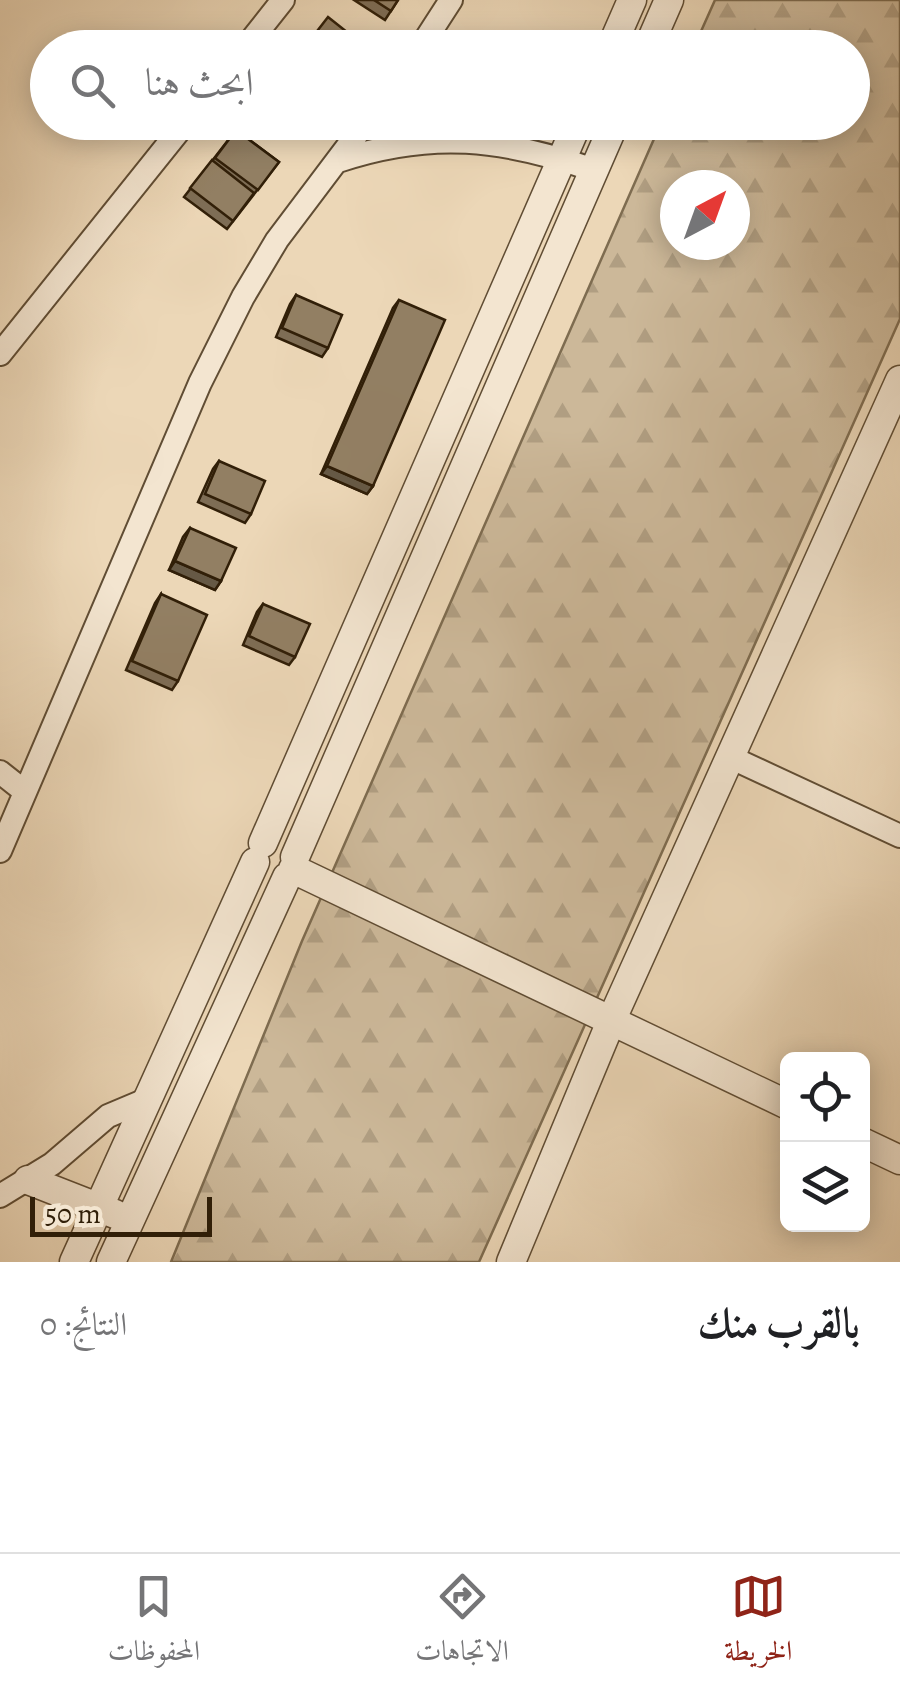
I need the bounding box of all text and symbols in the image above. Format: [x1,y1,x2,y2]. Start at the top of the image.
search box [30,30,870,140]
text: ابحث هنا [145,56,254,108]
icon: search [65,58,120,113]
north arrow [660,170,750,260]
map controls [780,1052,870,1232]
button: locate [780,1052,870,1142]
button: layers [780,1142,870,1232]
scale bar [30,1192,212,1236]
text: 50 m [45,1195,101,1233]
text: بالقرب منك [697,1294,860,1351]
text: النتائج: 0 [40,1302,127,1346]
tab: المحفوظات [108,1569,200,1678]
tab: الاتجاهات [415,1569,509,1678]
tab: الخريطة [724,1569,792,1678]

